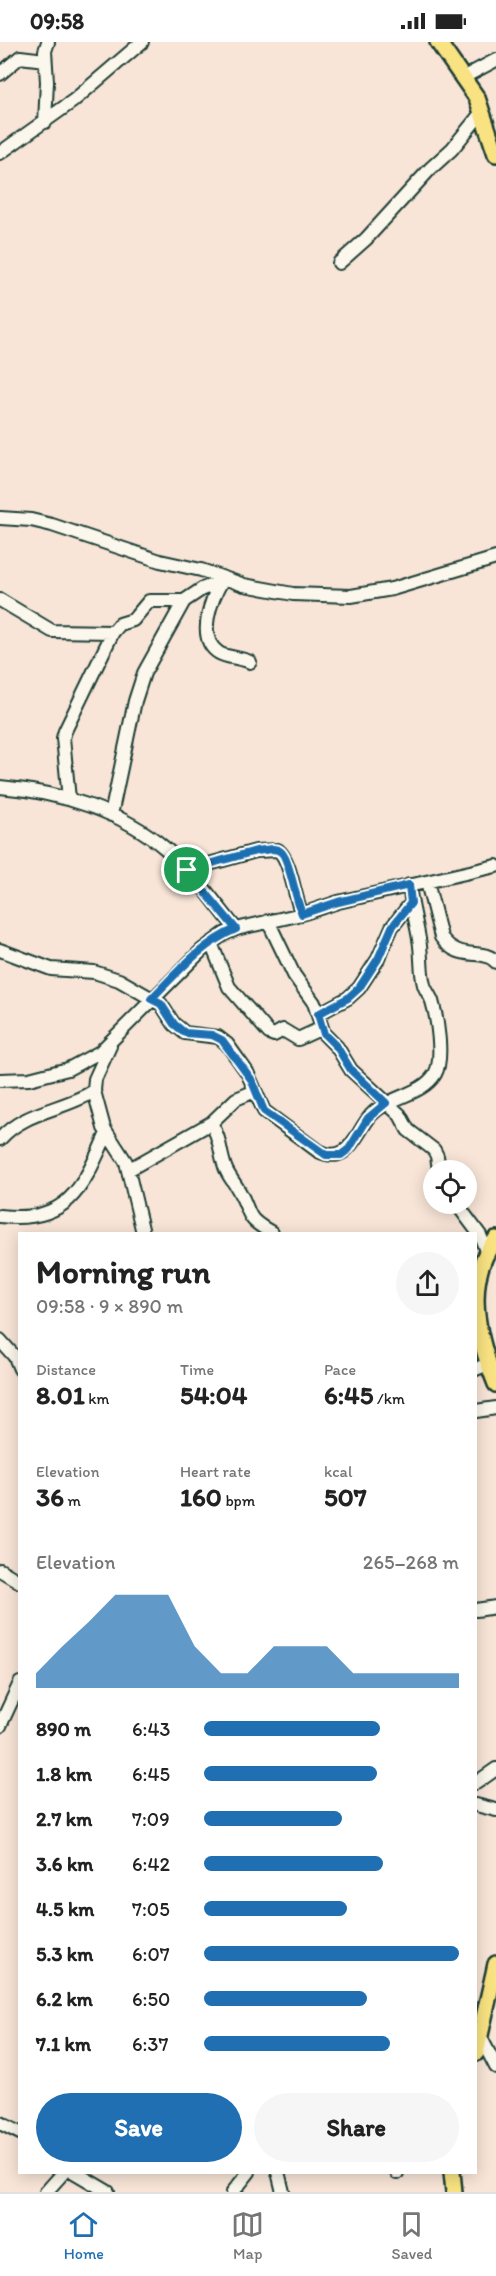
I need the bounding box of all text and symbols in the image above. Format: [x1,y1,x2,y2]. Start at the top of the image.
text: 09:58 [30,8,84,35]
pin [161,844,212,895]
icon: arrive [170,853,203,886]
map controls [423,1160,477,1214]
button: locate [423,1160,477,1214]
text: Morning run [36,1252,211,1291]
button: share [396,1252,459,1315]
text: 09:58 · 9 × 890 m [36,1294,183,1318]
text: Distance [36,1360,96,1379]
text: Time [180,1360,214,1379]
text: Pace [324,1360,356,1379]
text: 8.01 [36,1379,85,1411]
text: 54:04 [180,1379,247,1411]
text: 6:45 [324,1379,373,1411]
text: km [85,1389,110,1408]
text: /km [373,1389,405,1408]
text: Elevation [36,1462,100,1481]
text: Heart rate [180,1462,251,1481]
text: kcal [324,1462,352,1481]
text: 36 [36,1481,64,1513]
text: 160 [180,1481,222,1513]
text: 507 [324,1481,367,1513]
text: m [64,1491,81,1510]
text: bpm [222,1491,255,1510]
text: Elevation [36,1550,115,1574]
text: 265–268 m [363,1550,459,1574]
text: 890 m [36,1717,91,1741]
text: 6:43 [132,1717,170,1741]
text: 1.8 km [36,1762,92,1786]
text: 6:45 [132,1762,170,1786]
text: 2.7 km [36,1807,92,1831]
text: 7:09 [132,1807,170,1831]
text: 3.6 km [36,1852,93,1876]
text: 6:42 [132,1852,170,1876]
text: 4.5 km [36,1897,94,1921]
text: 7:05 [132,1897,170,1921]
text: 5.3 km [36,1942,93,1966]
text: 6:07 [132,1942,170,1966]
text: 6.2 km [36,1987,93,2011]
text: 6:50 [132,1987,170,2011]
text: 7.1 km [36,2032,91,2056]
text: 6:37 [132,2032,168,2056]
button: Save [36,2093,242,2162]
button: Share [254,2093,459,2162]
tab: Home [64,2208,104,2263]
tab: Map [231,2208,264,2263]
tab: Saved [392,2208,432,2263]

